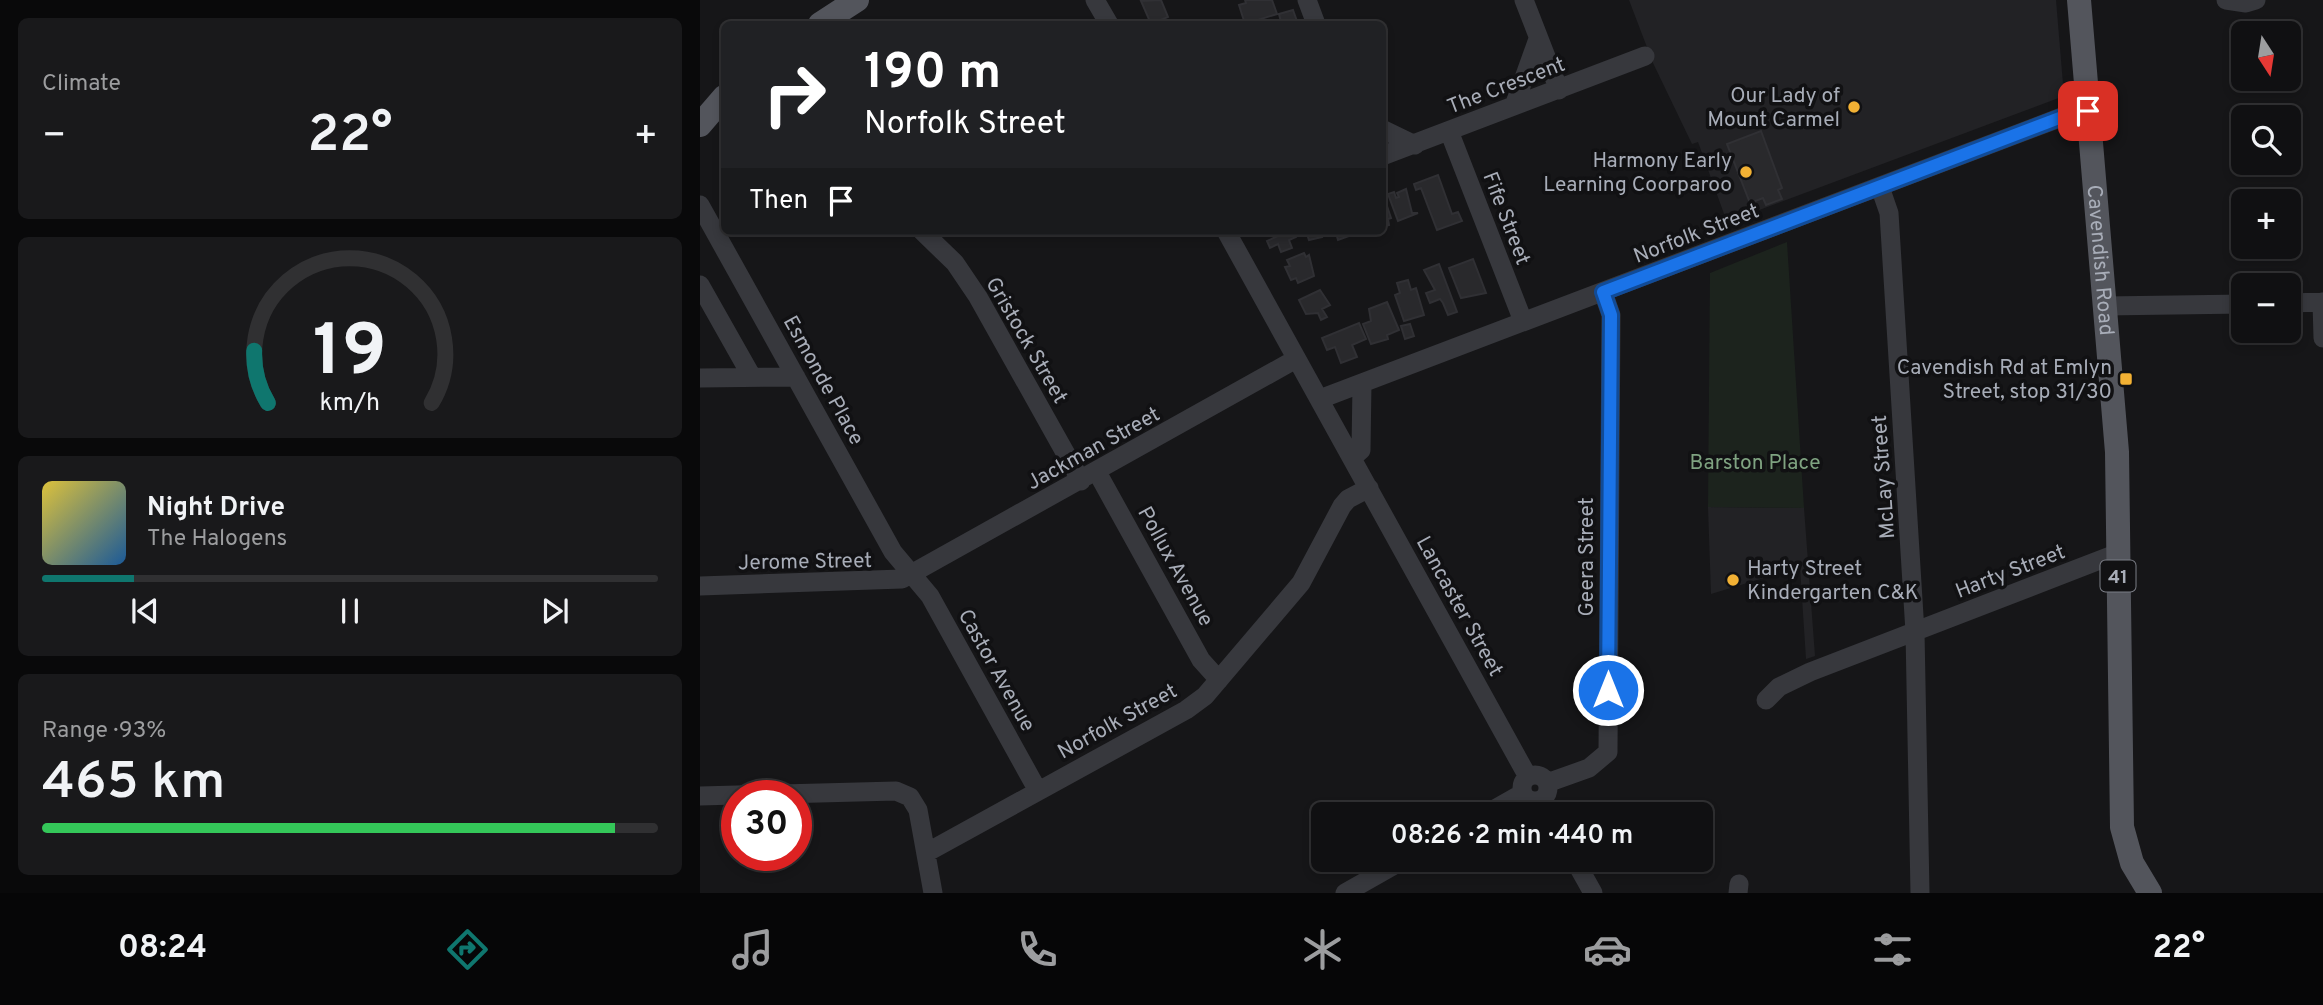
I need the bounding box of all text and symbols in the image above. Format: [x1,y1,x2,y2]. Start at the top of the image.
north arrow [2231,21,2301,91]
map controls [2231,21,2301,343]
text: 190 m [864,44,1001,106]
icon: right [749,49,840,140]
street label: The Crescent [1444,52,1569,121]
text: Climate [42,70,121,99]
pin [2058,81,2118,141]
place label: Our Lady of Mount Carmel [1707,83,1840,134]
icon: arrive [2069,92,2107,130]
marker: Our Lady of Mount Carmel [1846,99,1862,115]
text: 22° [307,104,393,170]
text: Norfolk Street [864,105,1066,145]
button: search [2231,105,2301,175]
text: − [42,113,67,162]
text: + [633,113,658,162]
place label: Harmony Early Learning Coorparoo [1543,148,1732,199]
marker: Harmony Early Learning Coorparoo [1738,164,1754,180]
street label: Fife Street [1475,168,1536,269]
icon: arrive [822,182,860,220]
street label: Cavendish Road [2080,184,2119,337]
text: Then [749,185,808,218]
button: + [2231,189,2301,259]
street label: Norfolk Street [1630,198,1763,271]
street label: Gristock Street [979,273,1073,409]
button: − [2231,273,2301,343]
text: 19 [313,310,387,402]
street label: Esmonde Place [776,311,869,450]
place label: Cavendish Rd at Emlyn Street, stop 31/30 [1897,355,2112,406]
marker: Cavendish Rd at Emlyn Street, stop 31/30 [2118,371,2134,387]
text: km/h [320,388,380,420]
street label: Jackman Street [1022,402,1165,497]
street label: McLay Street [1867,414,1902,540]
park label: Barston Place [1689,450,1821,477]
text: Night Drive [147,492,285,525]
street label: Geera Street [1574,497,1601,617]
street label: Pollux Avenue [1131,502,1219,631]
text: The Halogens [147,525,287,554]
street label: Lancaster Street [1409,532,1508,682]
street label: Harty Street [1952,539,2069,606]
street label: Jerome Street [738,548,872,577]
place label: Harty Street Kindergarten C&K [1747,556,1919,607]
road number: 41 [2100,561,2136,592]
marker: Harty Street Kindergarten C&K [1725,572,1741,588]
icon: previous [126,592,164,630]
icon: pause [331,592,369,630]
icon: next [536,592,574,630]
street label: Castor Avenue [951,605,1040,737]
position arrow [1571,653,1645,727]
street label: Norfolk Street [1053,678,1182,766]
text: Range · 93% [42,717,166,746]
text: 465 km [42,751,225,817]
speed limit sign: 30 [721,780,812,871]
text: 08:26 · 2 min · 440 m [1391,820,1633,853]
icon: directions [443,925,492,974]
icon: music [728,925,777,974]
icon: phone [1013,925,1062,974]
icon: climate [1298,925,1347,974]
icon: car [1583,925,1632,974]
icon: filters [1868,925,1917,974]
text: 08:24 [118,929,207,969]
text: 22° [2153,929,2205,969]

